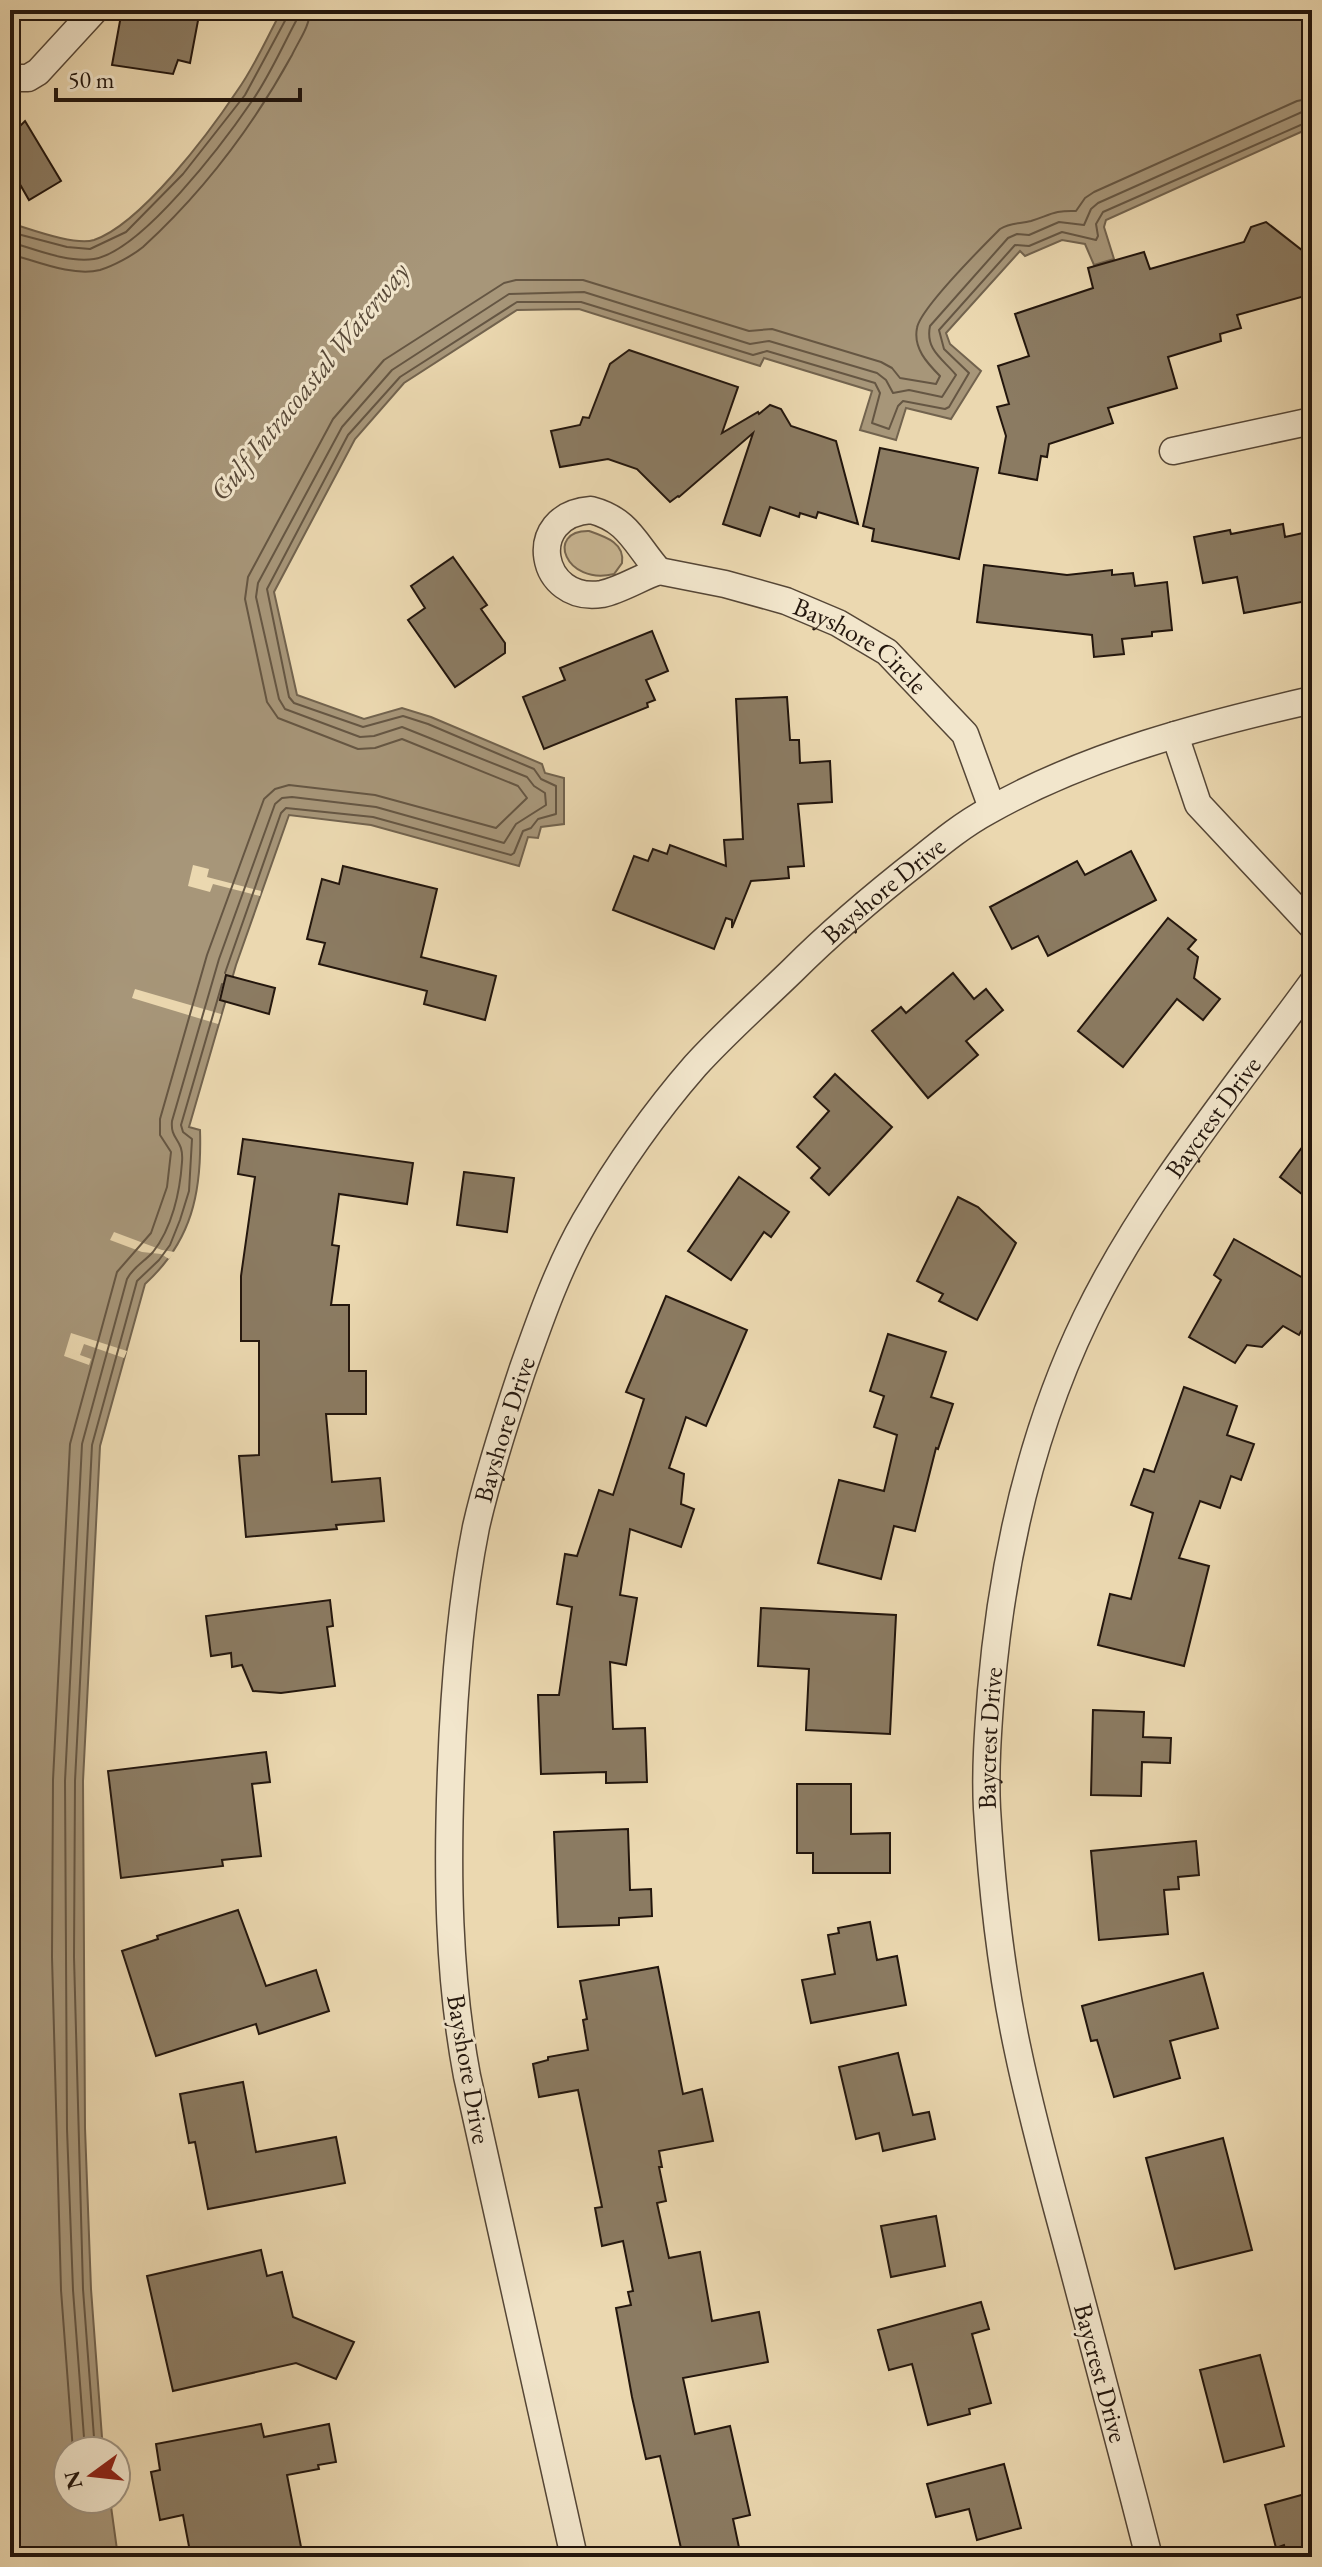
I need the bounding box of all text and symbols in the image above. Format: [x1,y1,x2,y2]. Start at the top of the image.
scale bar [56,52,300,102]
text: 50 m [68,64,115,95]
water label: Gulf Intracoastal Waterway [202,254,417,508]
street label: Bayshore Circle [788,589,935,701]
street label: Bayshore Drive [814,829,952,952]
street label: Baycrest Drive [1157,1049,1269,1185]
street label: Bayshore Drive [466,1352,543,1506]
street label: Baycrest Drive [969,1665,1010,1810]
street label: Bayshore Drive [439,1992,499,2146]
street label: Baycrest Drive [1066,2300,1136,2446]
north arrow [52,2435,132,2515]
text: N [57,2468,89,2492]

